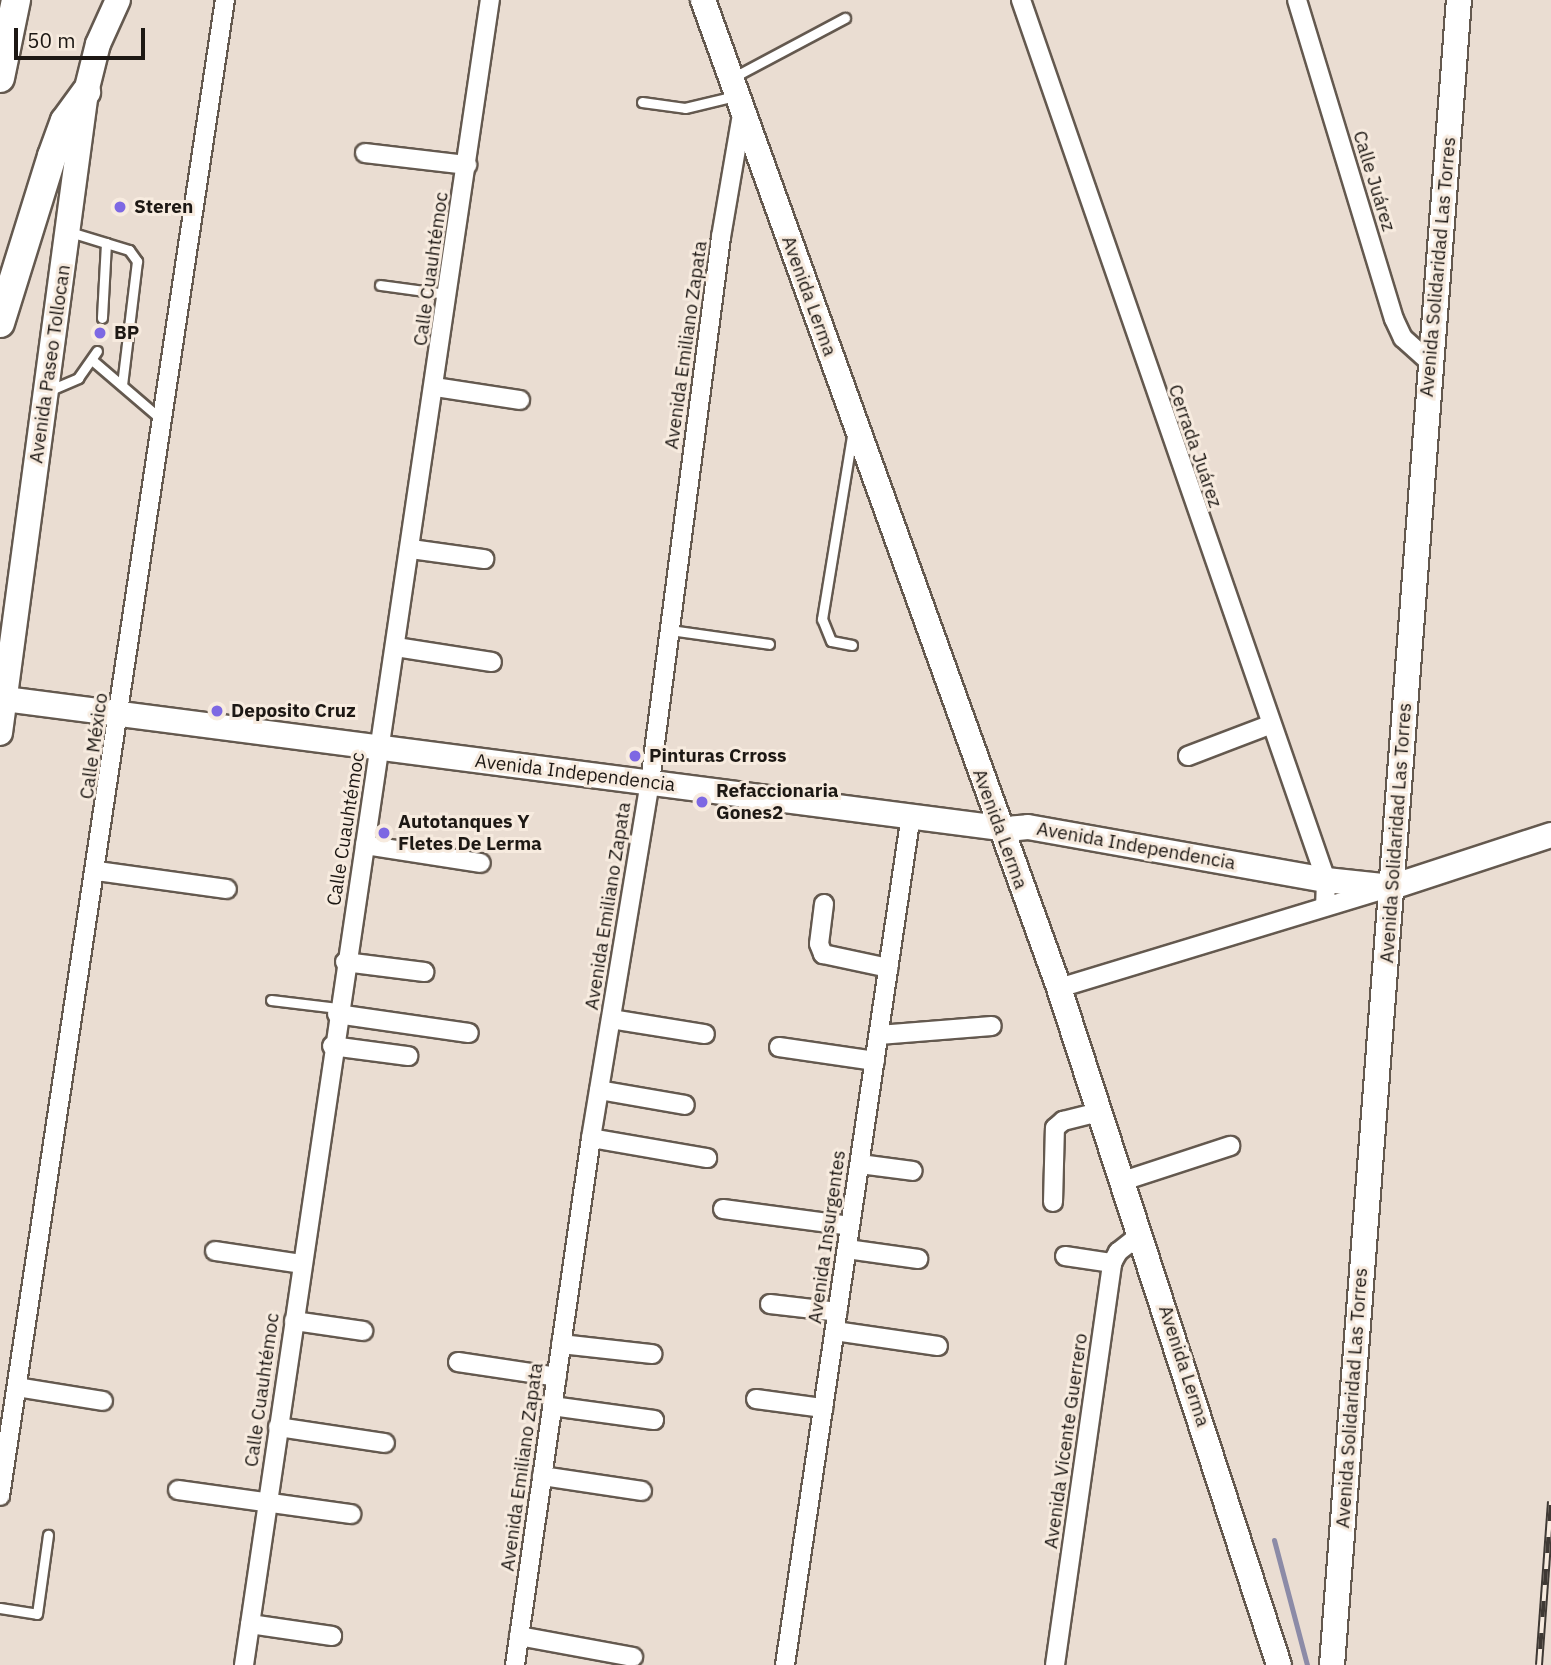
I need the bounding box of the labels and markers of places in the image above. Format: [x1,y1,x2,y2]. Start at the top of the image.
place label: Steren [134,196,193,218]
marker: Steren [112,199,128,215]
place label: BP [114,322,139,344]
marker: BP [92,325,108,341]
place label: Deposito Cruz [231,700,356,722]
marker: Deposito Cruz [209,703,225,719]
place label: Pinturas Crross [649,745,786,767]
marker: Pinturas Crross [627,748,643,764]
place label: Refaccionaria Gones2 [716,780,839,824]
marker: Refaccionaria Gones2 [694,794,710,810]
place label: Autotanques Y Fletes De Lerma [398,811,542,855]
marker: Autotanques Y Fletes De Lerma [376,825,392,841]

